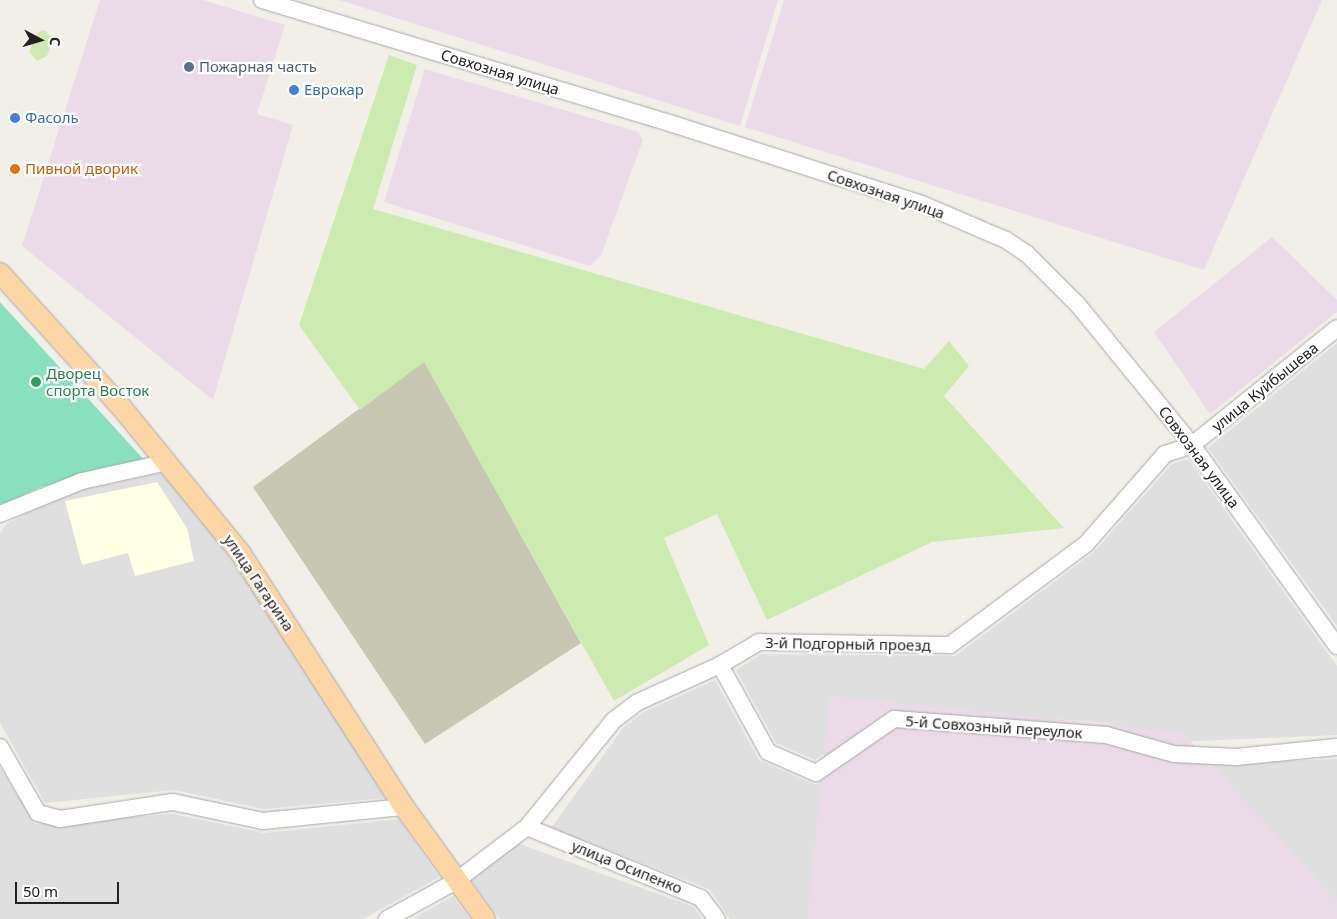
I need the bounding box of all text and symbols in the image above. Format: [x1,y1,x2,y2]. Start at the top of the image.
north arrow [15,15,65,65]
text: С [45,36,65,47]
street label: Совхозная улица [439,45,561,99]
place label: Пожарная часть [199,58,317,76]
marker: Пожарная часть [183,61,195,73]
place label: Еврокар [304,81,364,99]
marker: Еврокар [288,84,300,96]
place label: Фасоль [25,109,79,127]
marker: Фасоль [9,112,21,124]
place label: Пивной дворик [25,160,138,178]
marker: Пивной дворик [9,163,21,175]
street label: Совхозная улица [825,165,947,223]
street label: улица Куйбышева [1208,339,1322,435]
place label: Дворец спорта Восток [46,364,149,399]
marker: Дворец спорта Восток [30,376,42,388]
street label: Совхозная улица [1155,403,1243,511]
street label: улица Гагарина [220,531,298,635]
street label: 3-й Подгорный проезд [765,634,931,654]
street label: 5-й Совхозный переулок [905,712,1083,742]
street label: улица Осипенко [569,837,685,897]
scale bar [18,872,121,904]
text: 50 m [23,881,58,901]

